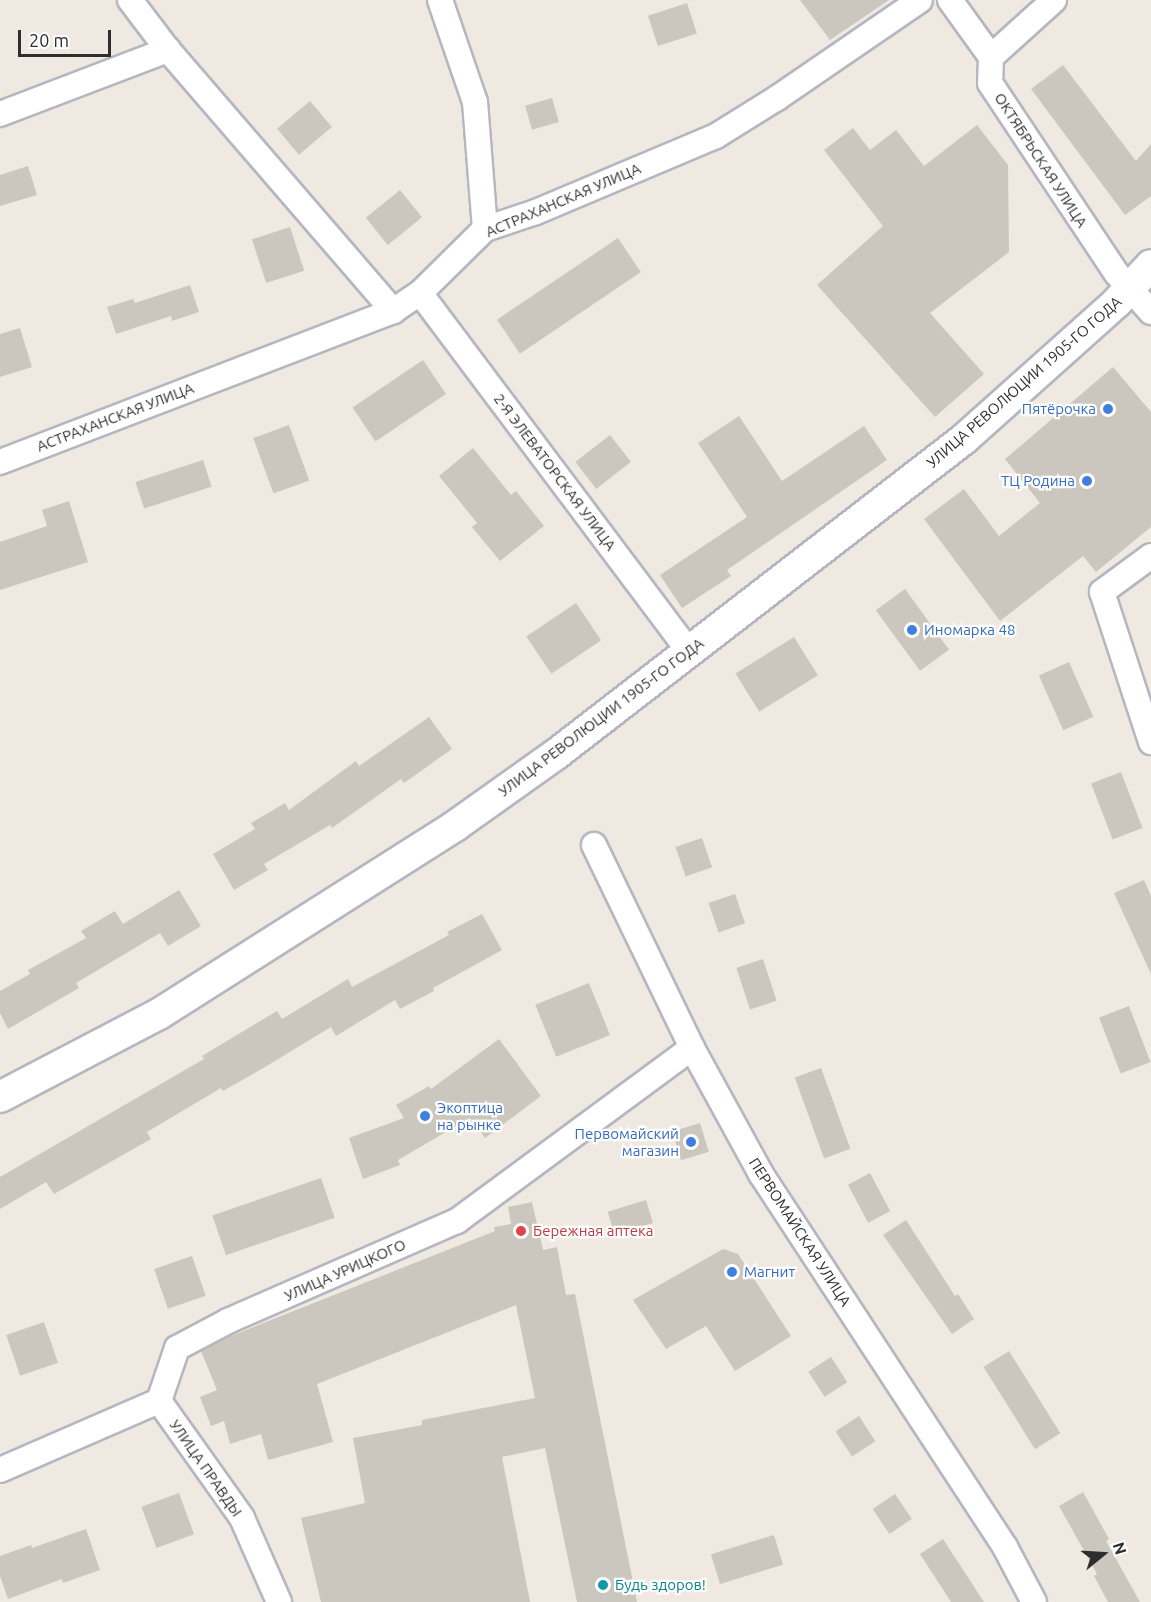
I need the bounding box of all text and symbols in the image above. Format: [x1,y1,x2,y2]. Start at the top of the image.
scale bar [21,18,114,56]
text: 20 m [29,30,69,50]
street label: ОКТЯБРЬСКАЯ УЛИЦА [991,89,1091,231]
street label: АСТРАХАНСКАЯ УЛИЦА [483,159,643,241]
street label: УЛИЦА РЕВОЛЮЦИИ 1905-ГО ГОДА [923,293,1125,471]
street label: АСТРАХАНСКАЯ УЛИЦА [34,379,196,455]
street label: 2-Я ЭЛЕВАТОРСКАЯ УЛИЦА [490,390,620,554]
place label: Пятёрочка [1022,400,1096,418]
marker: Пятёрочка [1101,402,1115,416]
place label: ТЦ Родина [1001,472,1075,490]
marker: ТЦ Родина [1080,474,1094,488]
place label: Иномарка 48 [924,621,1015,639]
marker: Иномарка 48 [905,623,919,637]
street label: УЛИЦА РЕВОЛЮЦИИ 1905-ГО ГОДА [495,634,707,800]
place label: Экоптица на рынке [437,1098,503,1133]
marker: Экоптица на рынке [418,1109,432,1123]
place label: Первомайский магазин [575,1124,679,1159]
marker: Первомайский магазин [684,1135,698,1149]
street label: ПЕРВОМАЙСКАЯ УЛИЦА [745,1154,855,1310]
place label: Бережная аптека [533,1222,653,1240]
marker: Бережная аптека [514,1224,528,1238]
street label: УЛИЦА УРИЦКОГО [282,1235,408,1305]
place label: Магнит [744,1263,795,1281]
marker: Магнит [725,1265,739,1279]
street label: УЛИЦА ПРАВДЫ [166,1416,246,1520]
north arrow [1073,1524,1133,1584]
text: N [1110,1540,1131,1557]
place label: Будь здоров! [615,1576,706,1594]
marker: Будь здоров! [596,1578,610,1592]

